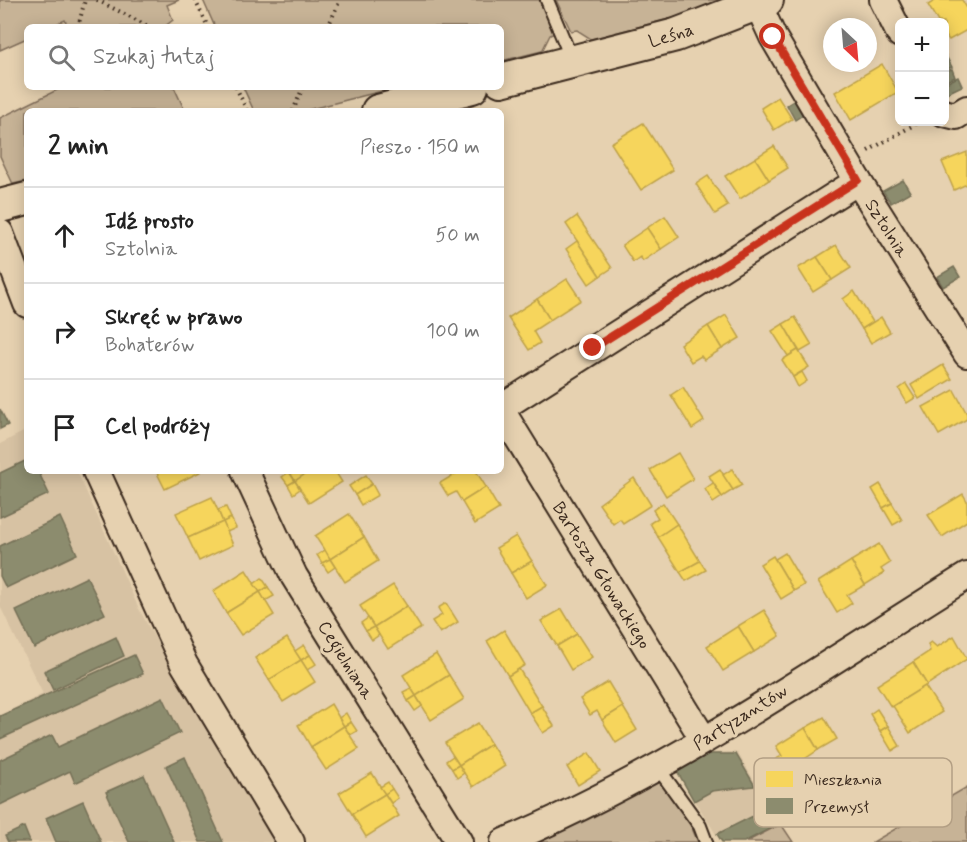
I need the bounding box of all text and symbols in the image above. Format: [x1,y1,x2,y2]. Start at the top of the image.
street label: Leśna [646,18,697,54]
north arrow [823,18,877,72]
map controls [895,18,949,126]
button: + [895,18,949,72]
route start [759,23,785,49]
search box [24,24,504,90]
icon: search [45,41,78,74]
text: Szukaj tutaj [93,43,215,71]
button: − [895,72,949,126]
text: 2 min [48,130,109,164]
text: Pieszo · 150 m [360,134,480,161]
street label: Sztolnia [859,195,914,263]
text: Idź prosto [105,208,194,236]
icon: ahead [48,219,81,252]
text: 50 m [435,222,480,249]
text: Sztolnia [105,236,177,263]
text: Skręć w prawo [105,304,242,332]
icon: right [48,315,81,348]
text: 100 m [426,318,480,345]
text: Bohaterów [105,332,194,359]
route end [579,334,605,360]
icon: arrive [48,411,81,444]
text: Cel podróży [105,413,210,441]
street label: Bartosza Głowackiego [546,497,656,654]
street label: Cegielniana [310,617,379,706]
street label: Partyzantów [689,679,792,756]
legend [754,758,952,827]
text: Mieszkania [804,770,882,791]
text: Przemysł [804,797,869,818]

